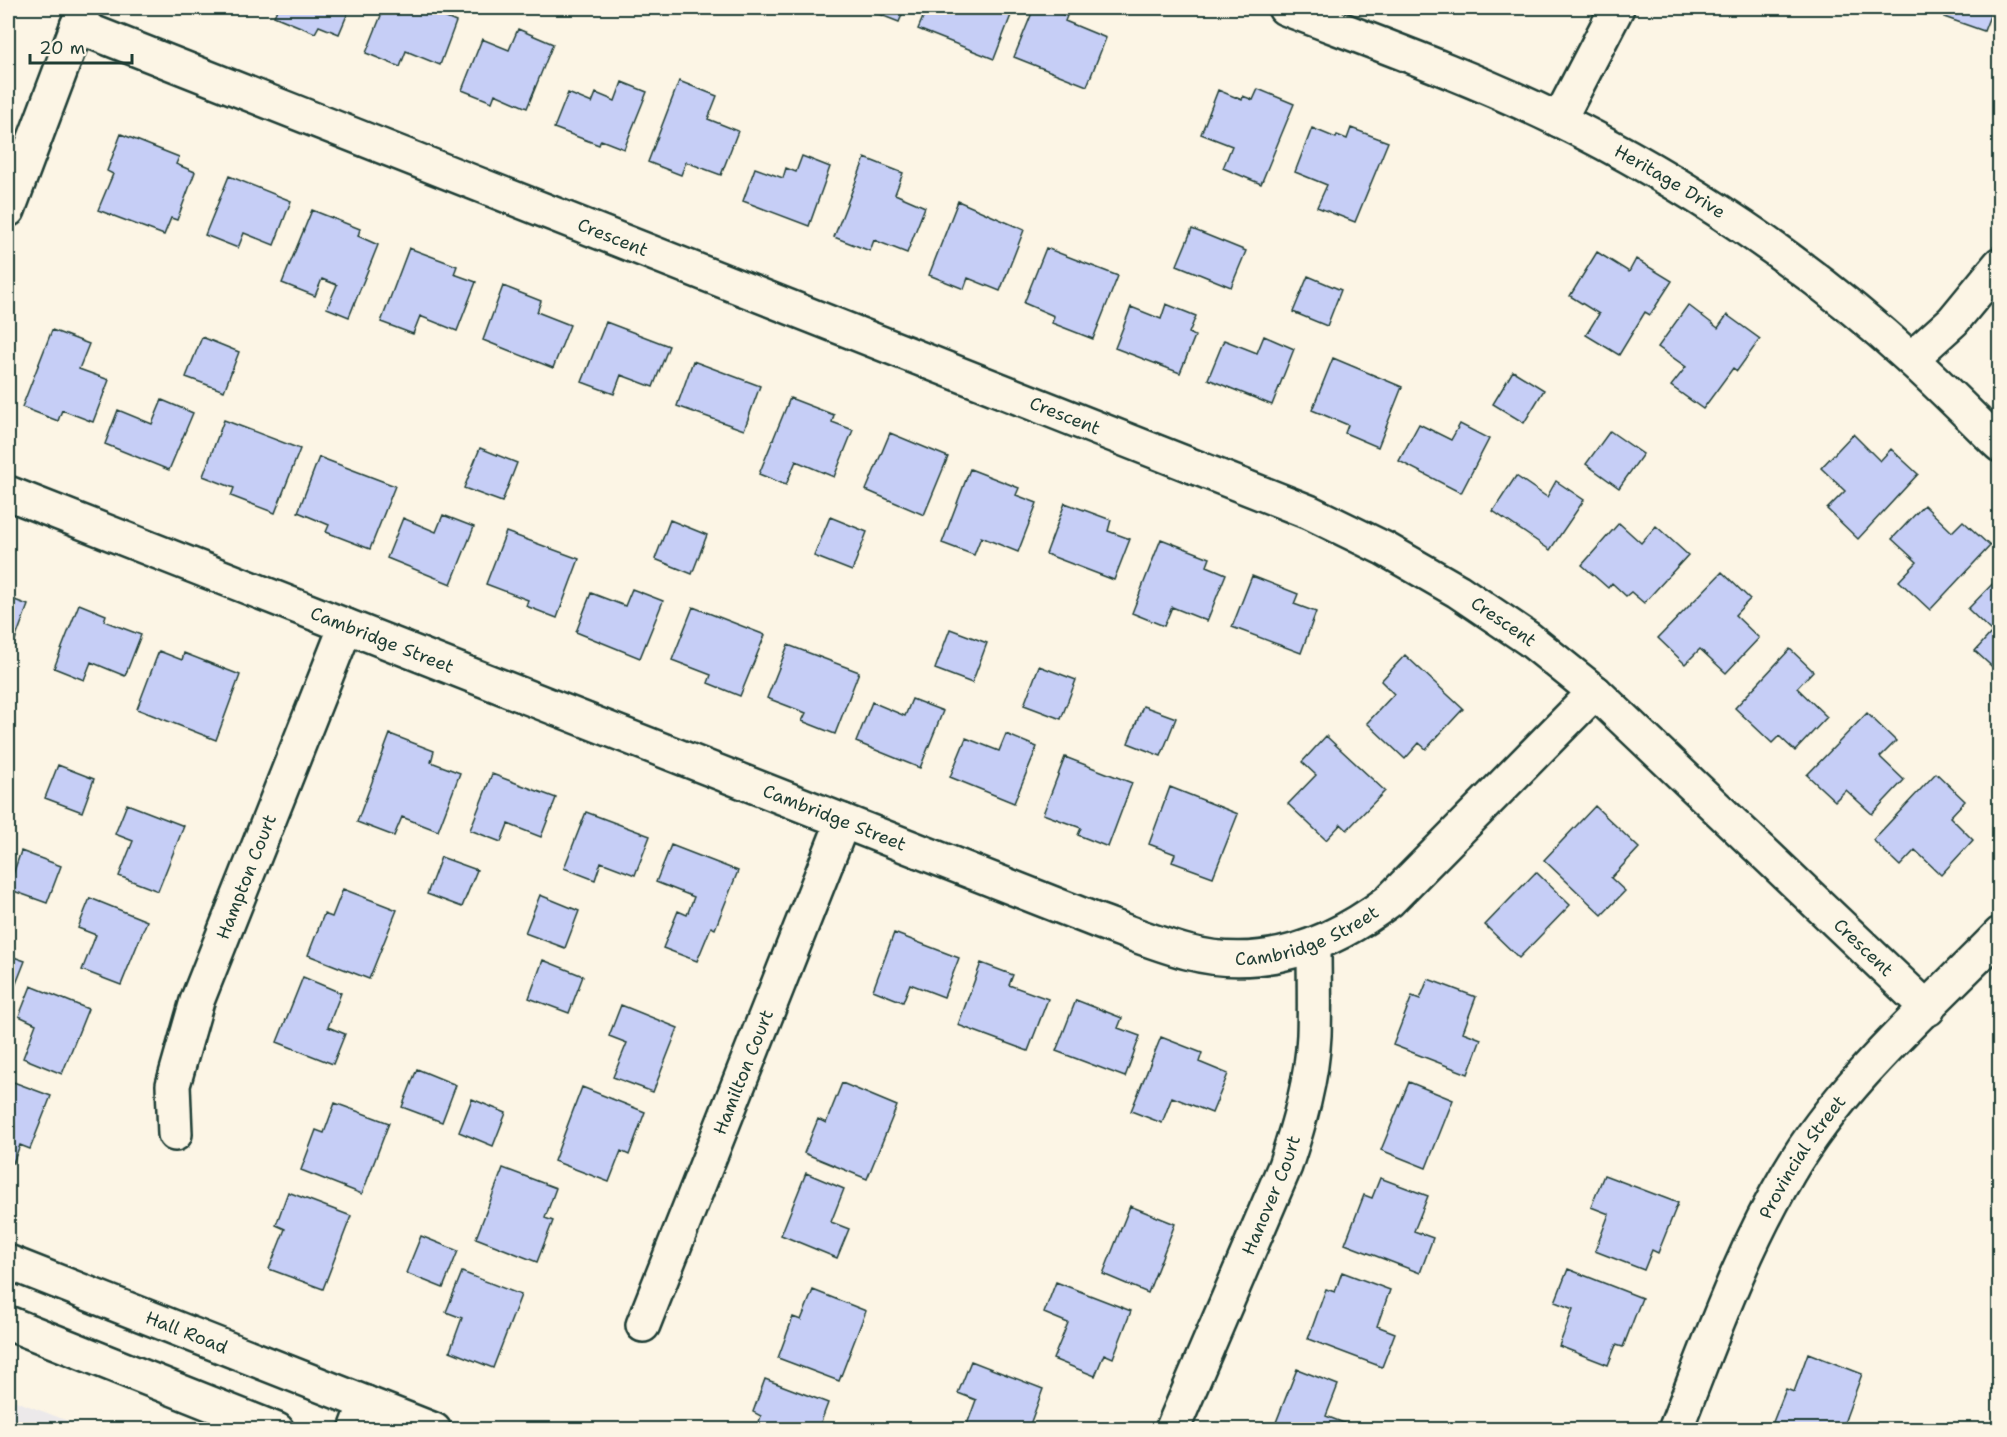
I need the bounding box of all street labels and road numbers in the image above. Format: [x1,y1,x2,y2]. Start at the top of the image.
street label: Heritage Drive [1610,139,1730,224]
street label: Crescent [574,213,652,262]
street label: Crescent [1026,391,1104,441]
street label: Crescent [1466,591,1541,652]
street label: Cambridge Street [307,601,458,679]
street label: Cambridge Street [759,779,910,857]
street label: Hampton Court [211,811,282,943]
street label: Cambridge Street [1235,900,1383,971]
street label: Crescent [1828,913,1899,982]
street label: Hamilton Court [708,1006,779,1138]
street label: Provincial Street [1753,1090,1851,1223]
street label: Hanover Court [1236,1132,1306,1259]
street label: Hall Road [142,1305,231,1359]

